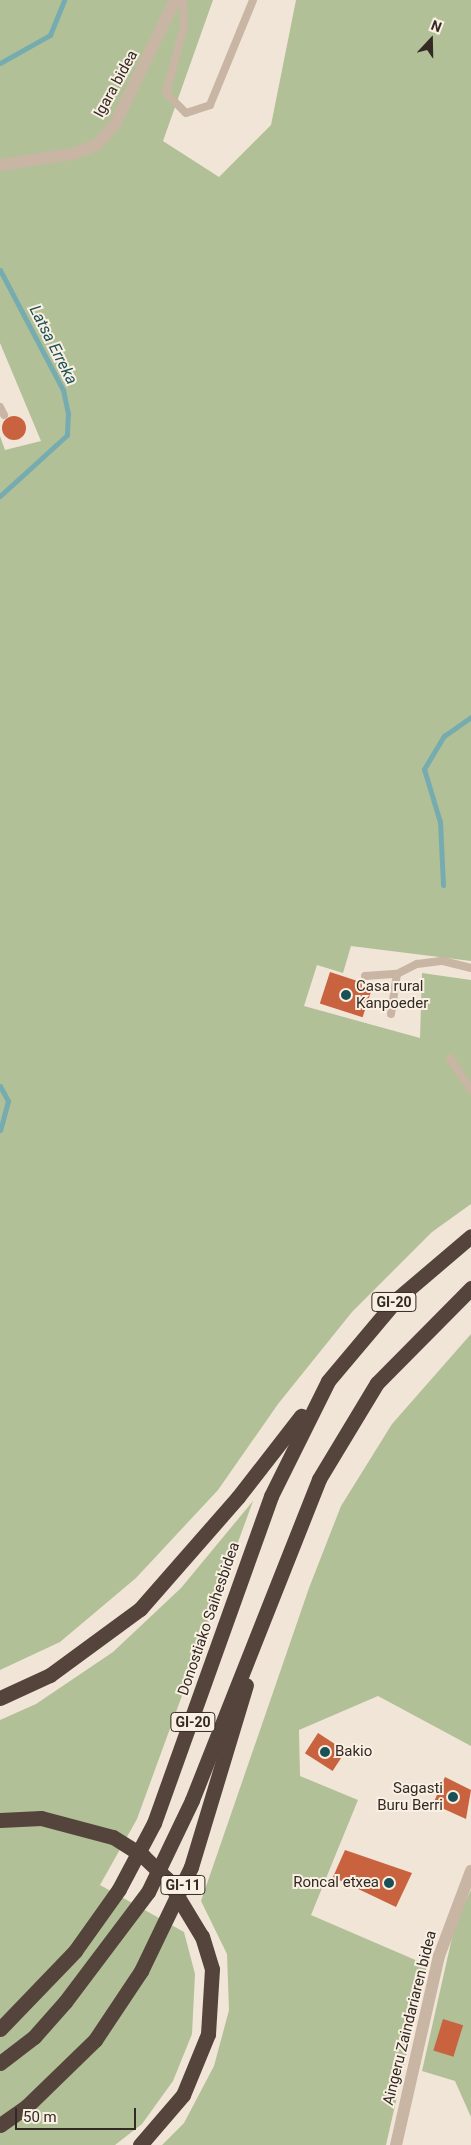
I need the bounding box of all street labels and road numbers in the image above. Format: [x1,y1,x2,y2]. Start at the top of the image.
street label: Igara bidea [90,47,142,121]
road number: GI-20 [370,1290,418,1314]
street label: Donostiako Saihesbidea [174,1540,244,1698]
road number: GI-20 [169,1710,217,1734]
road number: GI-11 [159,1874,207,1896]
street label: Aingeru Zaindariaren bidea [380,1929,440,2107]

